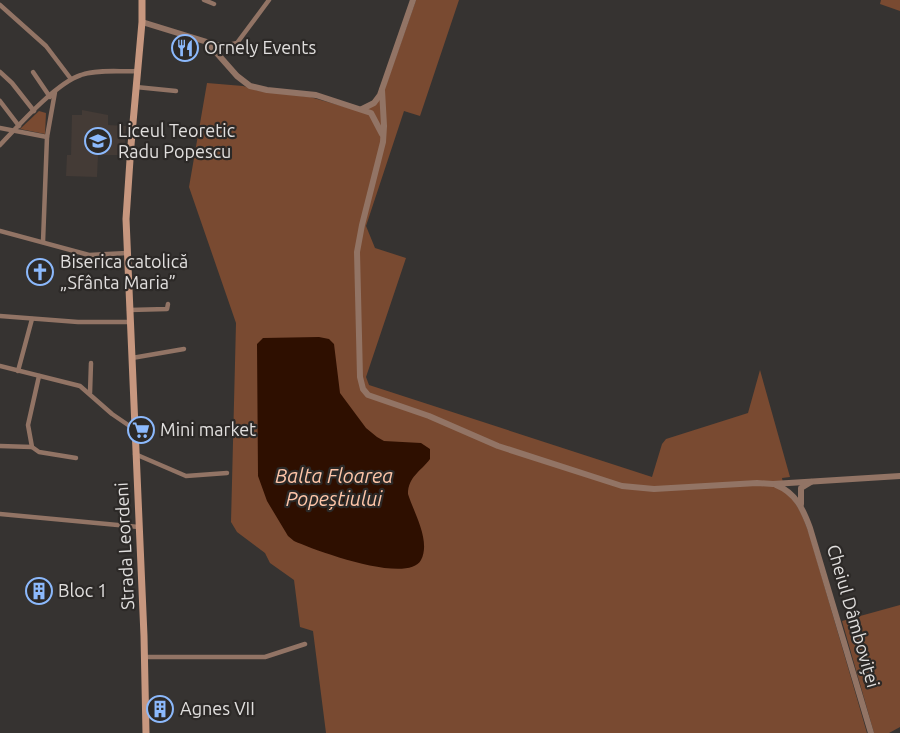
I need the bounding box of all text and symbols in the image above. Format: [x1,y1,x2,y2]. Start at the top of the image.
restaurant icon: Ornely Events [170,33,200,63]
place label: Ornely Events [204,37,316,57]
place label: Liceul Teoretic Radu Popescu [118,120,235,161]
school or university icon: Liceul Teoretic Radu Popescu [83,126,113,156]
place label: Biserica catolică „Sfânta Maria” [60,251,188,292]
church icon: Biserica catolică „Sfânta Maria” [25,257,55,287]
supermarket icon: Mini market [126,415,156,445]
place label: Mini market [160,419,256,439]
water label: Balta Floarea Popeștiului [275,464,393,510]
street label: Strada Leordeni [111,482,137,610]
street label: Cheiul Dâmboviței [824,542,884,690]
building icon: Bloc 1 [24,576,54,606]
place label: Bloc 1 [58,580,107,600]
building icon: Agnes VII [145,694,175,724]
place label: Agnes VII [180,698,255,718]

